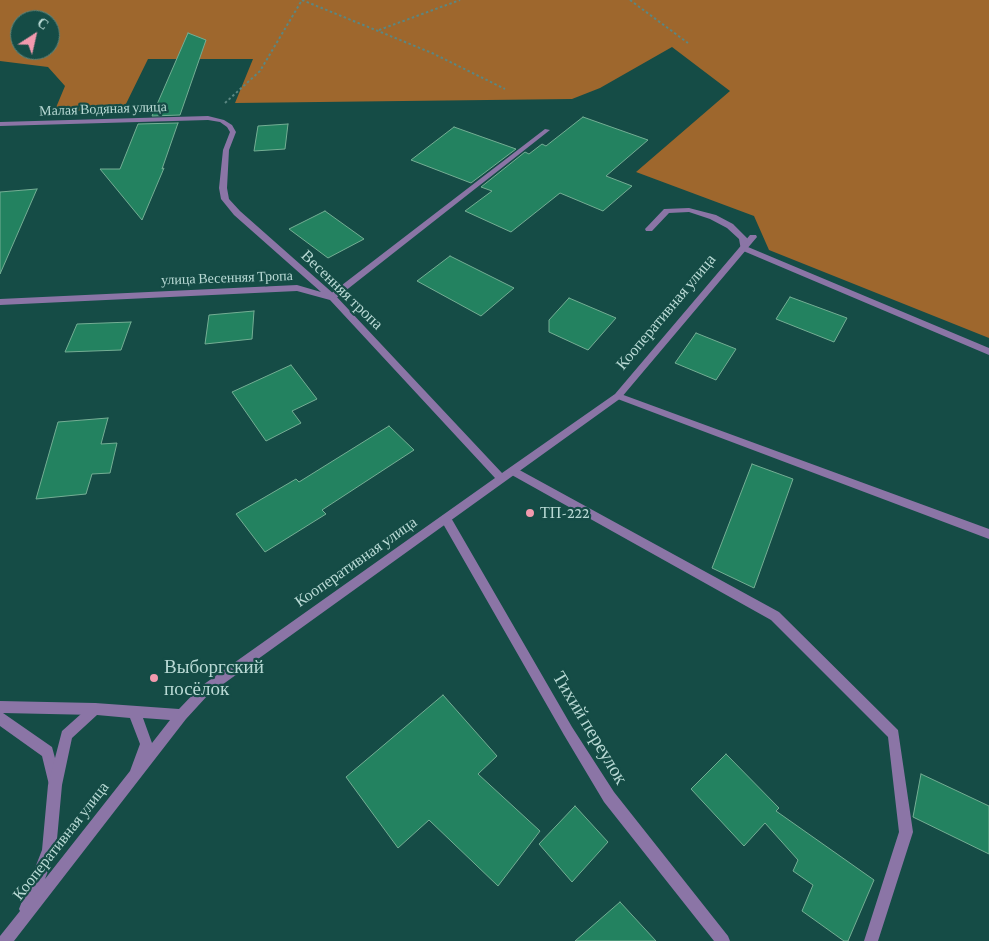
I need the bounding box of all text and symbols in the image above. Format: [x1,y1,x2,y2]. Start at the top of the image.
north arrow [10,10,60,60]
text: С [34,14,52,33]
street label: Малая Водяная улица [39,98,167,120]
street label: Весенняя тропа [297,246,387,334]
street label: Кооперативная улица [612,250,720,374]
street label: улица Весенняя Тропа [161,267,293,289]
place label: ТП-222 [540,503,590,523]
marker: ТП-222 [524,507,536,519]
street label: Кооперативная улица [291,513,421,611]
place label: Выборгский посёлок [164,656,264,700]
street label: Тихий переулок [547,667,633,789]
marker: Выборгский посёлок [148,672,160,684]
street label: Кооперативная улица [9,778,113,904]

